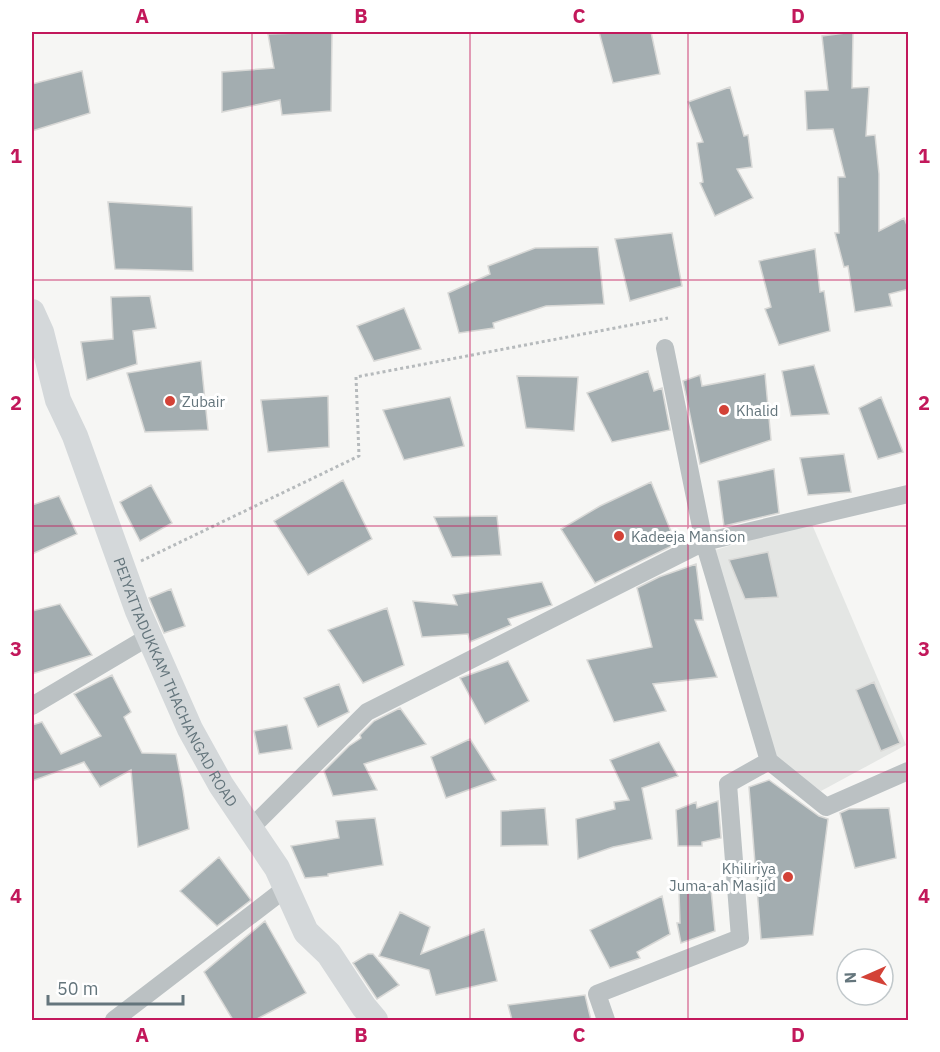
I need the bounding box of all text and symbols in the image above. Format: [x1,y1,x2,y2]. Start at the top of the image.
text: A [135,2,149,29]
text: B [354,2,368,29]
text: C [572,2,586,29]
text: D [791,2,805,29]
text: 1 [10,142,22,169]
text: 1 [918,142,930,169]
text: 2 [10,389,22,416]
text: 2 [918,389,930,416]
place label: Zubair [182,392,226,411]
marker: Zubair [163,394,177,408]
place label: Khalid [736,401,779,420]
marker: Khalid [717,403,731,417]
place label: Kadeeja Mansion [631,527,745,546]
marker: Kadeeja Mansion [612,529,626,543]
street label: PEIYATTADUKKAM THACHANGAD ROAD [110,555,242,810]
text: 3 [10,635,22,662]
text: 3 [918,635,930,662]
place label: Khiliriya Juma-ah Masjid [669,859,776,895]
marker: Khiliriya Juma-ah Masjid [781,870,795,884]
text: 4 [10,882,22,909]
text: 4 [918,882,930,909]
north arrow [835,947,895,1007]
scale bar [48,968,183,1006]
text: N [840,971,860,984]
text: 50 m [57,977,99,1000]
text: A [135,1021,149,1048]
text: B [354,1021,368,1048]
text: C [572,1021,586,1048]
text: D [791,1021,805,1048]

